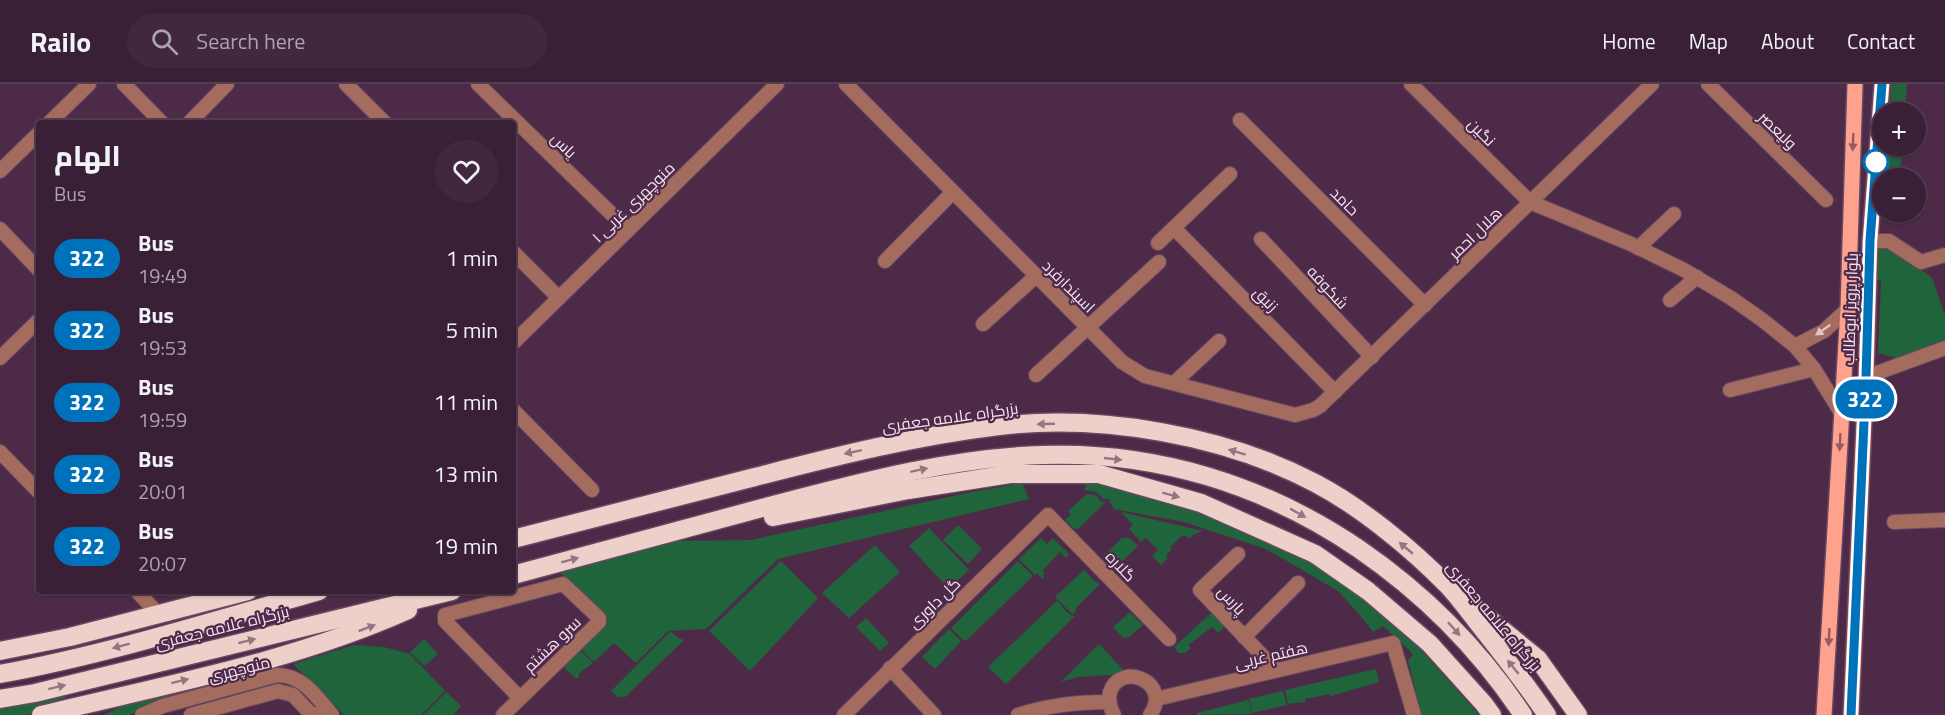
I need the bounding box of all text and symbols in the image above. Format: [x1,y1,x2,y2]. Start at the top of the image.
search box [127,14,547,68]
text: Railo [30,20,91,63]
text: Search here [196,24,305,58]
icon: search [148,25,181,58]
text: Home [1602,25,1656,57]
text: Map [1689,25,1728,57]
text: About [1761,25,1814,57]
text: Contact [1847,25,1915,57]
map controls [1872,102,1926,222]
button: + [1872,102,1926,156]
street label: ولیعصر [1752,105,1803,155]
street label: نگین [1462,112,1502,152]
street label: یاس [545,127,583,164]
one-way arrow [1848,133,1857,152]
text: الهام [54,134,121,177]
button: heart [435,140,498,203]
unlabelled marker [1863,149,1889,175]
street label: منوچهری غربی ۱ [586,156,680,248]
button: − [1872,168,1926,222]
text: Bus [54,178,86,209]
street label: حامد [1325,181,1365,221]
street label: هلال احمر [1442,201,1507,265]
text: Bus [138,226,174,260]
text: 1 min [446,241,498,275]
text: 322 [69,242,105,274]
street label: بلوار پرویز ابوطالب [1836,252,1864,366]
street label: اسپندارفرد [1037,254,1101,318]
text: 19:49 [138,260,187,291]
street label: شکوفه [1302,260,1354,314]
street label: زنبق [1248,281,1284,317]
text: Bus [138,298,174,332]
text: 5 min [446,313,498,347]
text: 322 [69,314,105,346]
one-way arrow [1816,324,1832,336]
text: 19:53 [138,332,187,363]
text: Bus [138,370,174,404]
line badge: 322 [1830,380,1900,418]
text: 322 [1847,383,1883,415]
text: 11 min [433,385,498,419]
text: 322 [69,386,105,418]
street label: بزرگراه علامه جعفری [880,396,1020,438]
text: 19:59 [138,404,187,435]
one-way arrow [1036,420,1055,429]
one-way arrow [1836,433,1845,452]
text: Bus [138,442,174,476]
one-way arrow [1228,447,1246,456]
one-way arrow [844,448,863,458]
one-way arrow [1103,454,1122,464]
text: 13 min [433,457,498,491]
text: 322 [69,458,105,490]
one-way arrow [910,465,929,474]
text: 20:01 [138,476,187,507]
one-way arrow [1161,490,1180,500]
one-way arrow [1290,508,1307,518]
text: Bus [138,514,174,548]
text: 19 min [433,529,498,563]
text: 322 [69,530,105,562]
one-way arrow [1398,541,1414,554]
street label: گلاره [1100,545,1142,587]
text: 20:07 [138,548,187,579]
one-way arrow [560,554,579,564]
street label: بزرگراه علامه جعفری [1441,556,1547,676]
street label: گل داوری [902,572,966,634]
street label: پارس [1212,580,1252,621]
street label: بزرگراه علامه جعفری [152,599,292,655]
street label: سرو هشتم [518,610,586,678]
one-way arrow [1447,622,1461,637]
one-way arrow [358,623,376,632]
one-way arrow [1824,627,1833,646]
street label: هفتم غربی [1232,635,1310,675]
one-way arrow [238,636,256,646]
one-way arrow [112,642,130,651]
street label: منوچهری [206,650,272,688]
one-way arrow [1507,659,1520,675]
one-way arrow [170,676,189,686]
one-way arrow [48,682,66,692]

